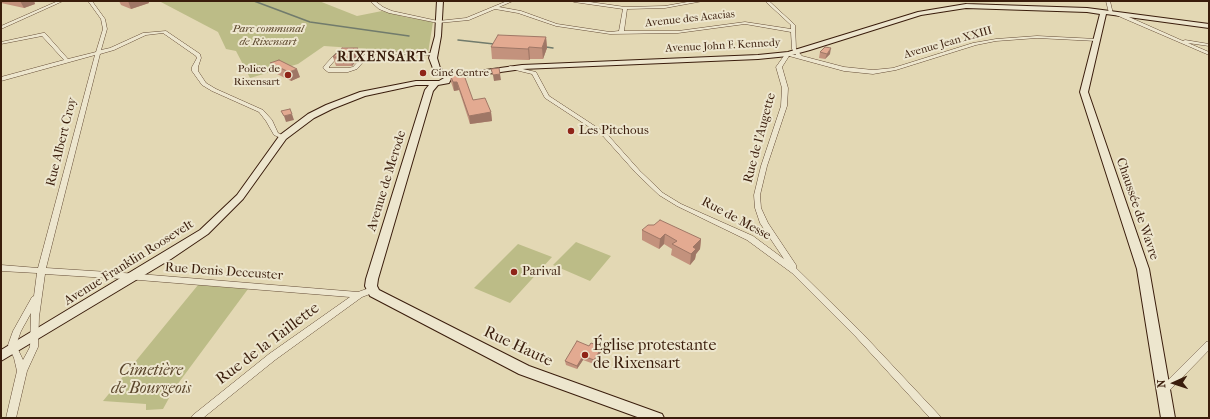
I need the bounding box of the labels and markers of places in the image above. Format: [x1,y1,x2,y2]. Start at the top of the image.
place label: Police de Rixensart [234,62,280,88]
place label: Ciné Centre [431,66,489,80]
marker: Ciné Centre [418,68,428,78]
marker: Police de Rixensart [283,70,293,80]
place label: Les Pitchous [579,123,649,139]
marker: Les Pitchous [566,126,576,136]
place label: Parival [522,264,561,280]
marker: Parival [509,267,519,277]
place label: Église protestante de Rixensart [593,336,716,374]
marker: Église protestante de Rixensart [580,350,590,360]

